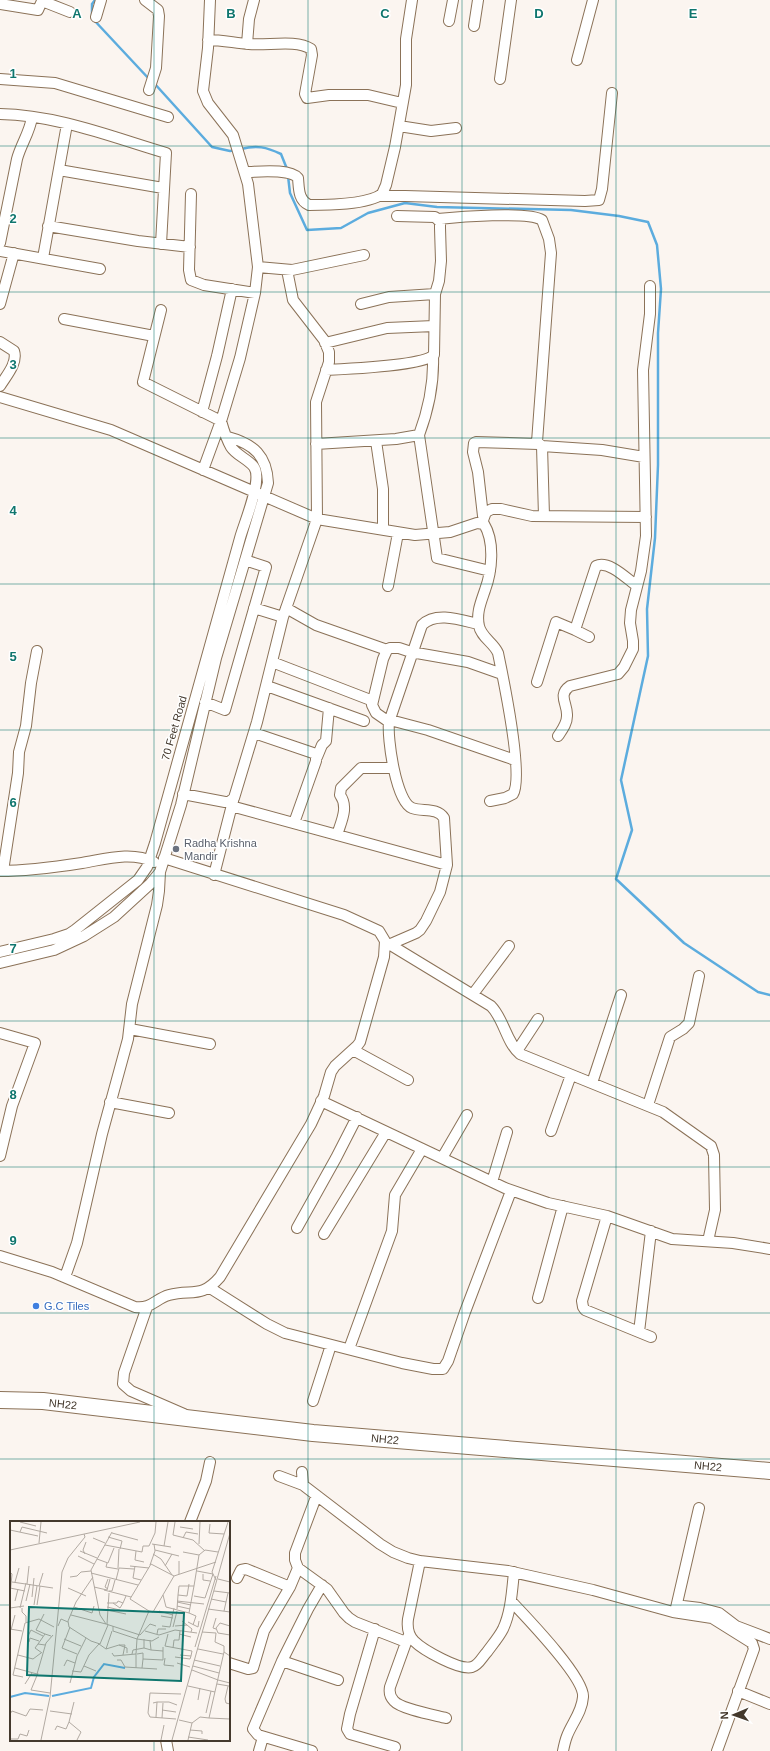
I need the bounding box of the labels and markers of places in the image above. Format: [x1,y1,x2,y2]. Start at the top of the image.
place label: Radha Krishna Mandir [184,837,258,862]
marker: Radha Krishna Mandir [171,844,181,854]
place label: G.C Tiles [44,1300,90,1312]
marker: G.C Tiles [31,1301,41,1311]

